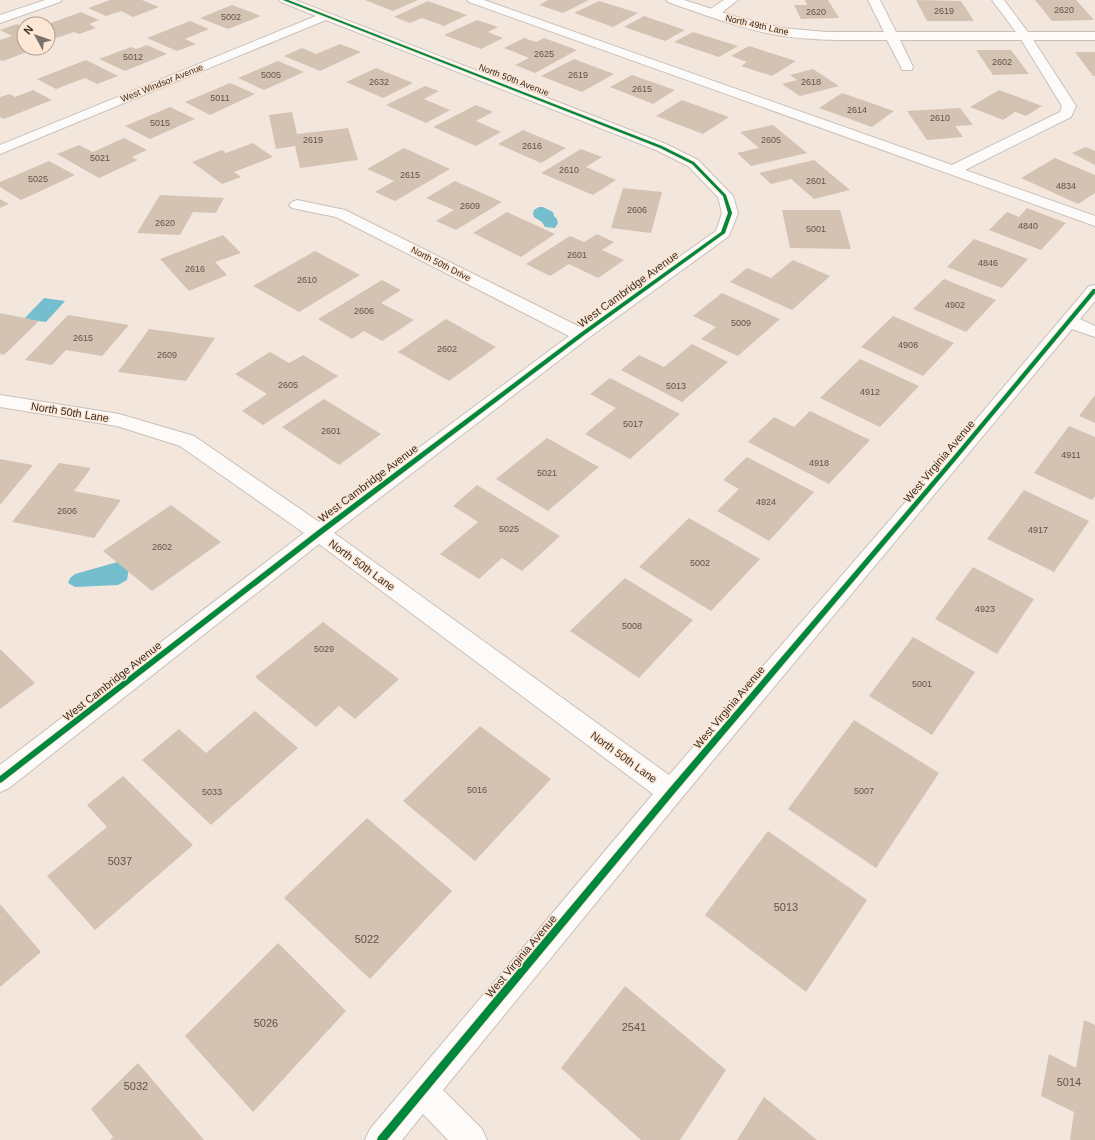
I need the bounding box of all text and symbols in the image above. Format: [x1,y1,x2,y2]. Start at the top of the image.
house number: 2620 [1054,5,1074,15]
house number: 2619 [934,6,954,16]
house number: 2620 [806,7,826,17]
house number: 5002 [221,12,241,22]
street label: North 49th Lane [724,13,790,37]
north arrow [16,16,56,56]
text: N [21,23,36,36]
house number: 2625 [534,49,554,59]
house number: 5012 [123,52,143,62]
house number: 2602 [992,57,1012,67]
street label: West Windsor Avenue [119,62,205,104]
street label: North 50th Avenue [477,62,551,98]
house number: 5005 [261,70,281,80]
house number: 2619 [568,70,588,80]
house number: 2632 [369,77,389,87]
house number: 2618 [801,77,821,87]
house number: 2615 [632,84,652,94]
house number: 5011 [210,93,230,103]
house number: 2614 [847,105,867,115]
house number: 2610 [930,113,950,123]
house number: 5015 [150,118,170,128]
house number: 2619 [303,135,323,145]
house number: 2605 [761,135,781,145]
house number: 2616 [522,141,542,151]
house number: 5021 [90,153,110,163]
house number: 2610 [559,165,579,175]
house number: 2615 [400,170,420,180]
house number: 5025 [28,174,48,184]
house number: 2601 [806,176,826,186]
house number: 4834 [1056,181,1076,191]
house number: 2609 [460,201,480,211]
house number: 2606 [627,205,647,215]
house number: 2620 [155,218,175,228]
house number: 4840 [1018,221,1038,231]
house number: 5001 [806,224,826,234]
street label: North 50th Drive [410,245,472,283]
street label: West Cambridge Avenue [575,249,681,329]
house number: 2601 [567,250,587,260]
house number: 4846 [978,258,998,268]
house number: 2616 [185,264,205,274]
house number: 2610 [297,275,317,285]
house number: 4902 [945,300,965,310]
house number: 2606 [354,306,374,316]
house number: 5009 [731,318,751,328]
house number: 2615 [73,333,93,343]
house number: 4908 [898,340,918,350]
house number: 2602 [437,344,457,354]
house number: 2609 [157,350,177,360]
house number: 2605 [278,380,298,390]
house number: 5013 [666,381,686,391]
house number: 4912 [860,387,880,397]
street label: North 50th Lane [30,400,110,424]
street label: West Virginia Avenue [901,417,977,505]
house number: 5017 [623,419,643,429]
house number: 2601 [321,426,341,436]
street label: West Cambridge Avenue [316,442,420,524]
house number: 4911 [1061,450,1081,460]
house number: 4918 [809,458,829,468]
house number: 5021 [537,468,557,478]
house number: 4924 [756,497,776,507]
house number: 2606 [57,506,77,516]
house number: 5025 [499,524,519,534]
house number: 4917 [1028,525,1048,535]
street label: North 50th Lane [327,537,397,593]
house number: 2602 [152,542,172,552]
house number: 5002 [690,558,710,568]
house number: 4923 [975,604,995,614]
house number: 5008 [622,621,642,631]
street label: West Cambridge Avenue [61,639,163,723]
house number: 5029 [314,644,334,654]
street label: West Virginia Avenue [691,663,767,751]
house number: 5001 [912,679,932,689]
street label: North 50th Lane [589,729,659,785]
house number: 5016 [467,785,487,795]
house number: 5007 [854,786,874,796]
house number: 5033 [202,787,222,797]
house number: 5037 [108,855,132,867]
house number: 5013 [774,901,798,913]
street label: West Virginia Avenue [483,912,559,1000]
house number: 5022 [355,933,379,945]
house number: 5026 [254,1017,278,1029]
house number: 2541 [622,1021,646,1033]
house number: 5014 [1057,1076,1081,1088]
house number: 5032 [124,1080,148,1092]

